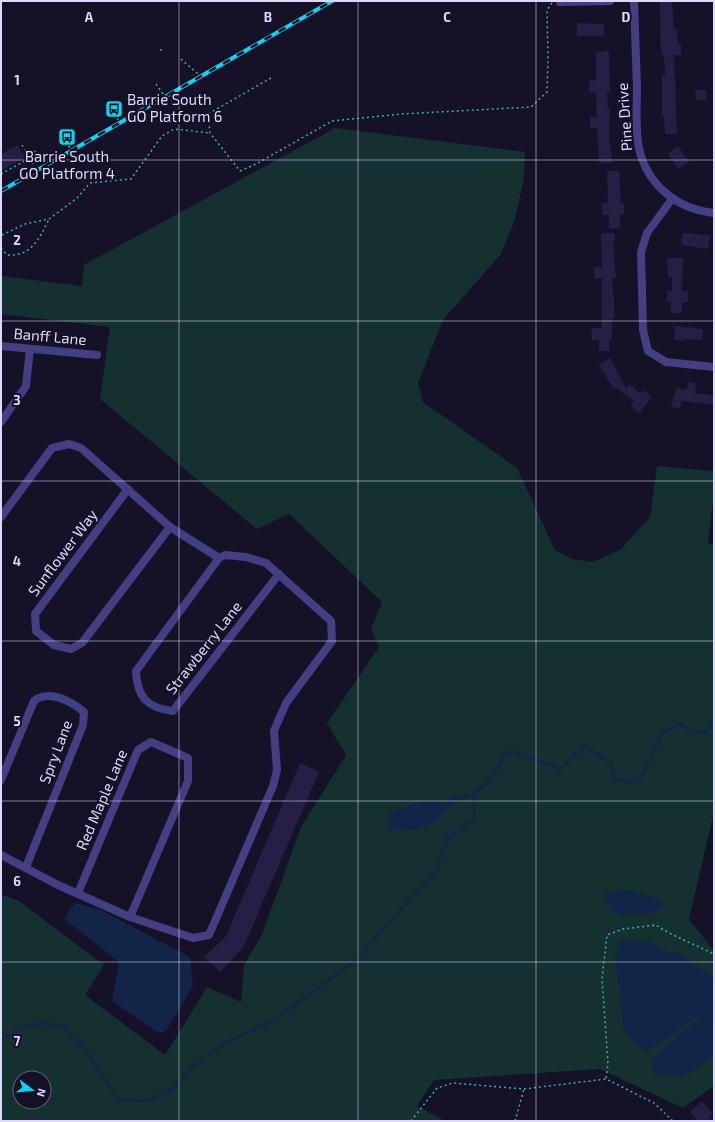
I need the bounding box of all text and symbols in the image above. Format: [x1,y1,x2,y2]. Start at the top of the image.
text: A [85,9,94,25]
text: B [264,9,272,25]
text: C [443,9,451,25]
text: D [622,9,631,25]
text: 1 [14,72,20,88]
street label: Pine Drive [613,82,635,152]
place label: Barrie South GO Platform 6 [127,90,222,125]
bus stop icon: Barrie South GO Platform 6 [104,99,124,119]
bus stop icon: Barrie South GO Platform 4 [57,127,77,147]
place label: Barrie South GO Platform 4 [19,147,115,182]
text: 2 [13,232,21,248]
street label: Banff Lane [13,324,87,348]
text: 3 [13,392,21,408]
street label: Sunflower Way [24,506,101,599]
text: 4 [13,553,21,569]
street label: Strawberry Lane [161,597,245,697]
text: 5 [13,713,21,729]
street label: Spry Lane [35,717,75,786]
street label: Red Maple Lane [72,746,130,853]
text: 6 [13,873,21,889]
text: 7 [14,1033,21,1049]
north arrow [12,1070,52,1110]
text: N [35,1087,49,1099]

